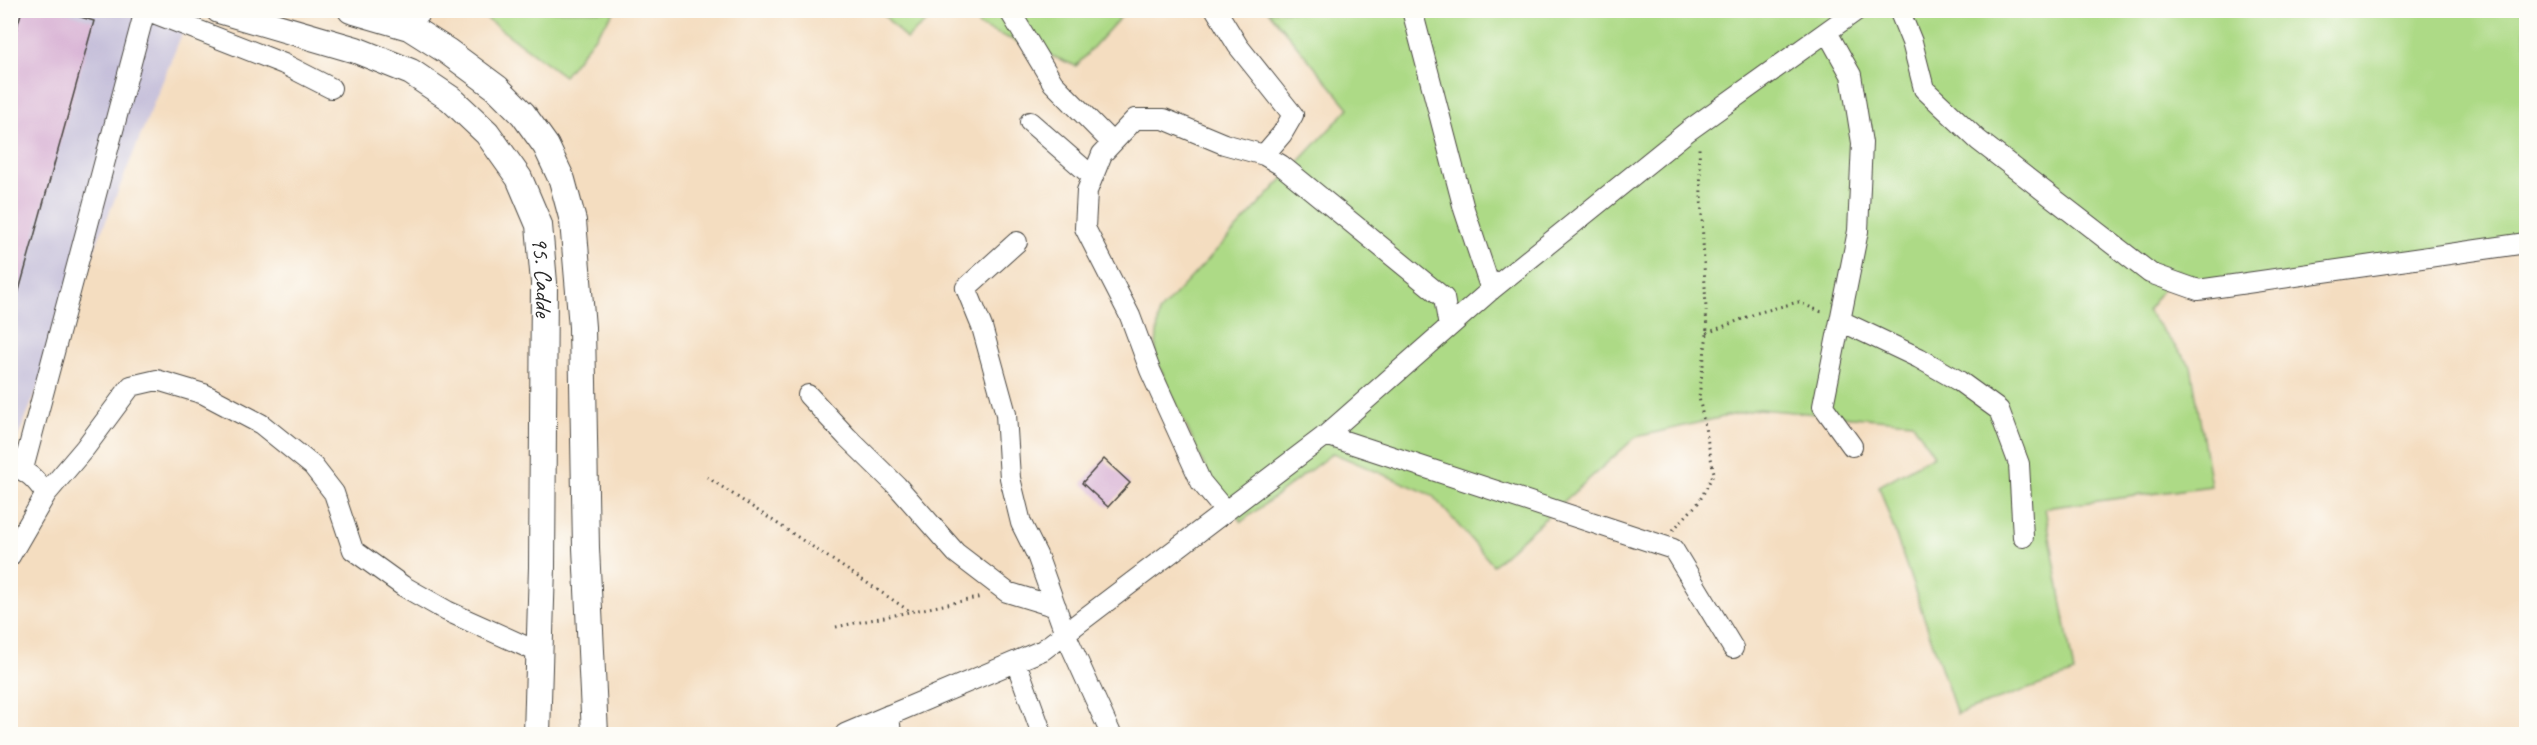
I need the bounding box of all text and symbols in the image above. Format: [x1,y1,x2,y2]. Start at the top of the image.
street label: 95. Cadde [525,235,559,319]

